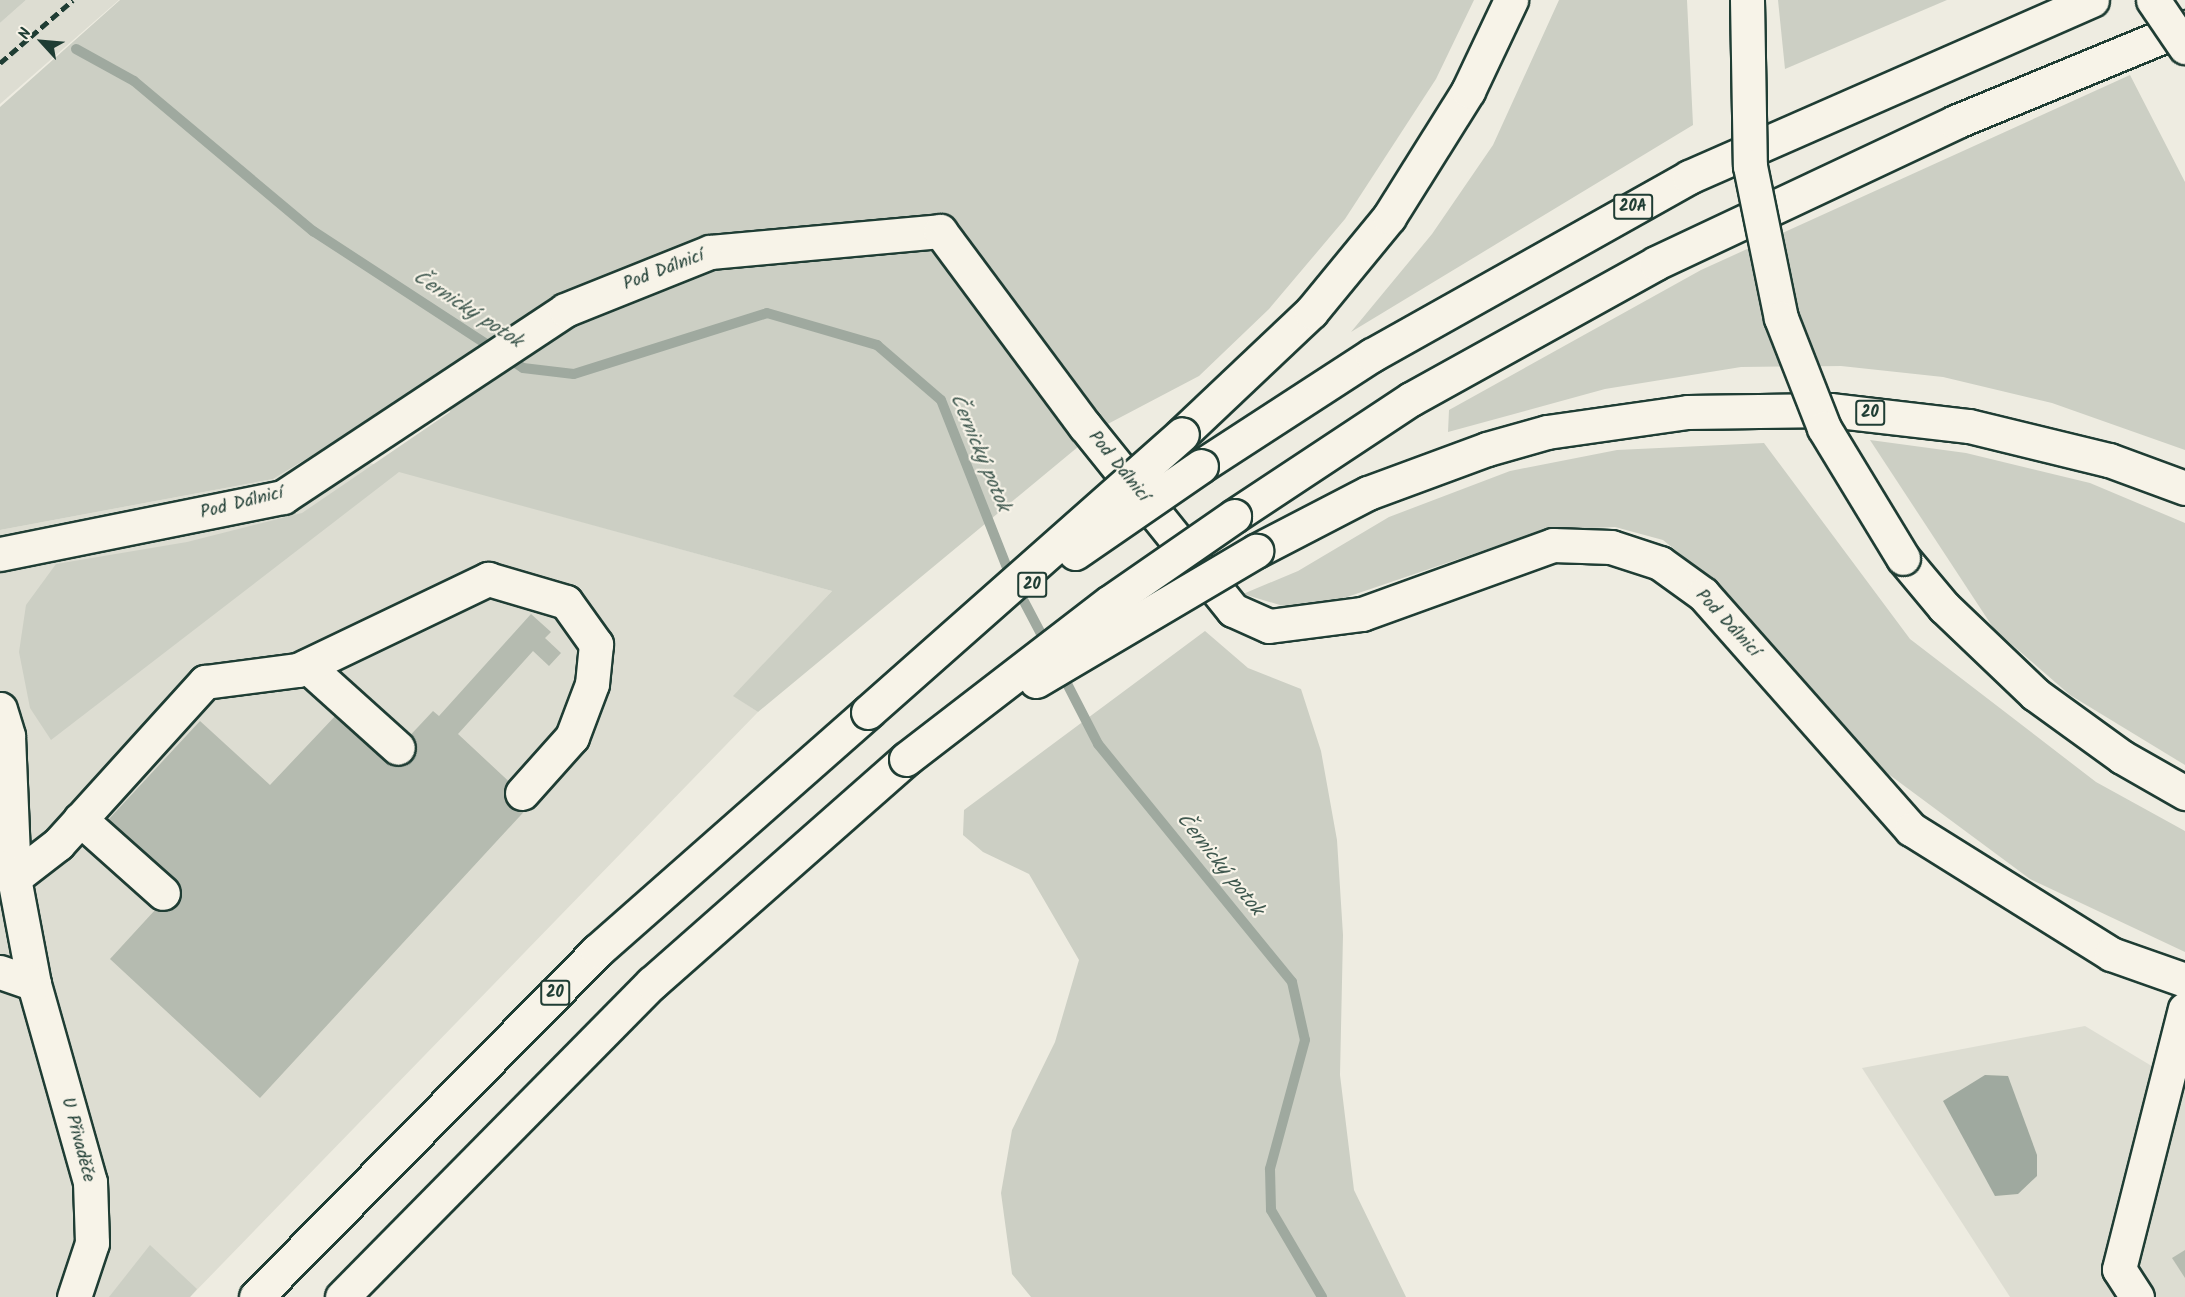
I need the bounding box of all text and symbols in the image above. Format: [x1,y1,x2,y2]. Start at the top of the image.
north arrow [12,12,72,72]
text: N [12,24,39,44]
road number: 20A [1612,194,1654,220]
street label: Pod Dálnicí [621,246,707,296]
water label: Černický potok [408,266,526,354]
water label: Černický potok [943,391,1015,515]
road number: 20 [1855,400,1885,426]
street label: Pod Dálnicí [1083,427,1153,507]
street label: Pod Dálnicí [198,483,286,525]
road number: 20 [1017,572,1047,598]
street label: Pod Dálnicí [1690,586,1764,662]
water label: Černický potok [1170,809,1268,921]
road number: 20 [540,980,570,1006]
street label: U Přivaděče [55,1095,99,1185]

